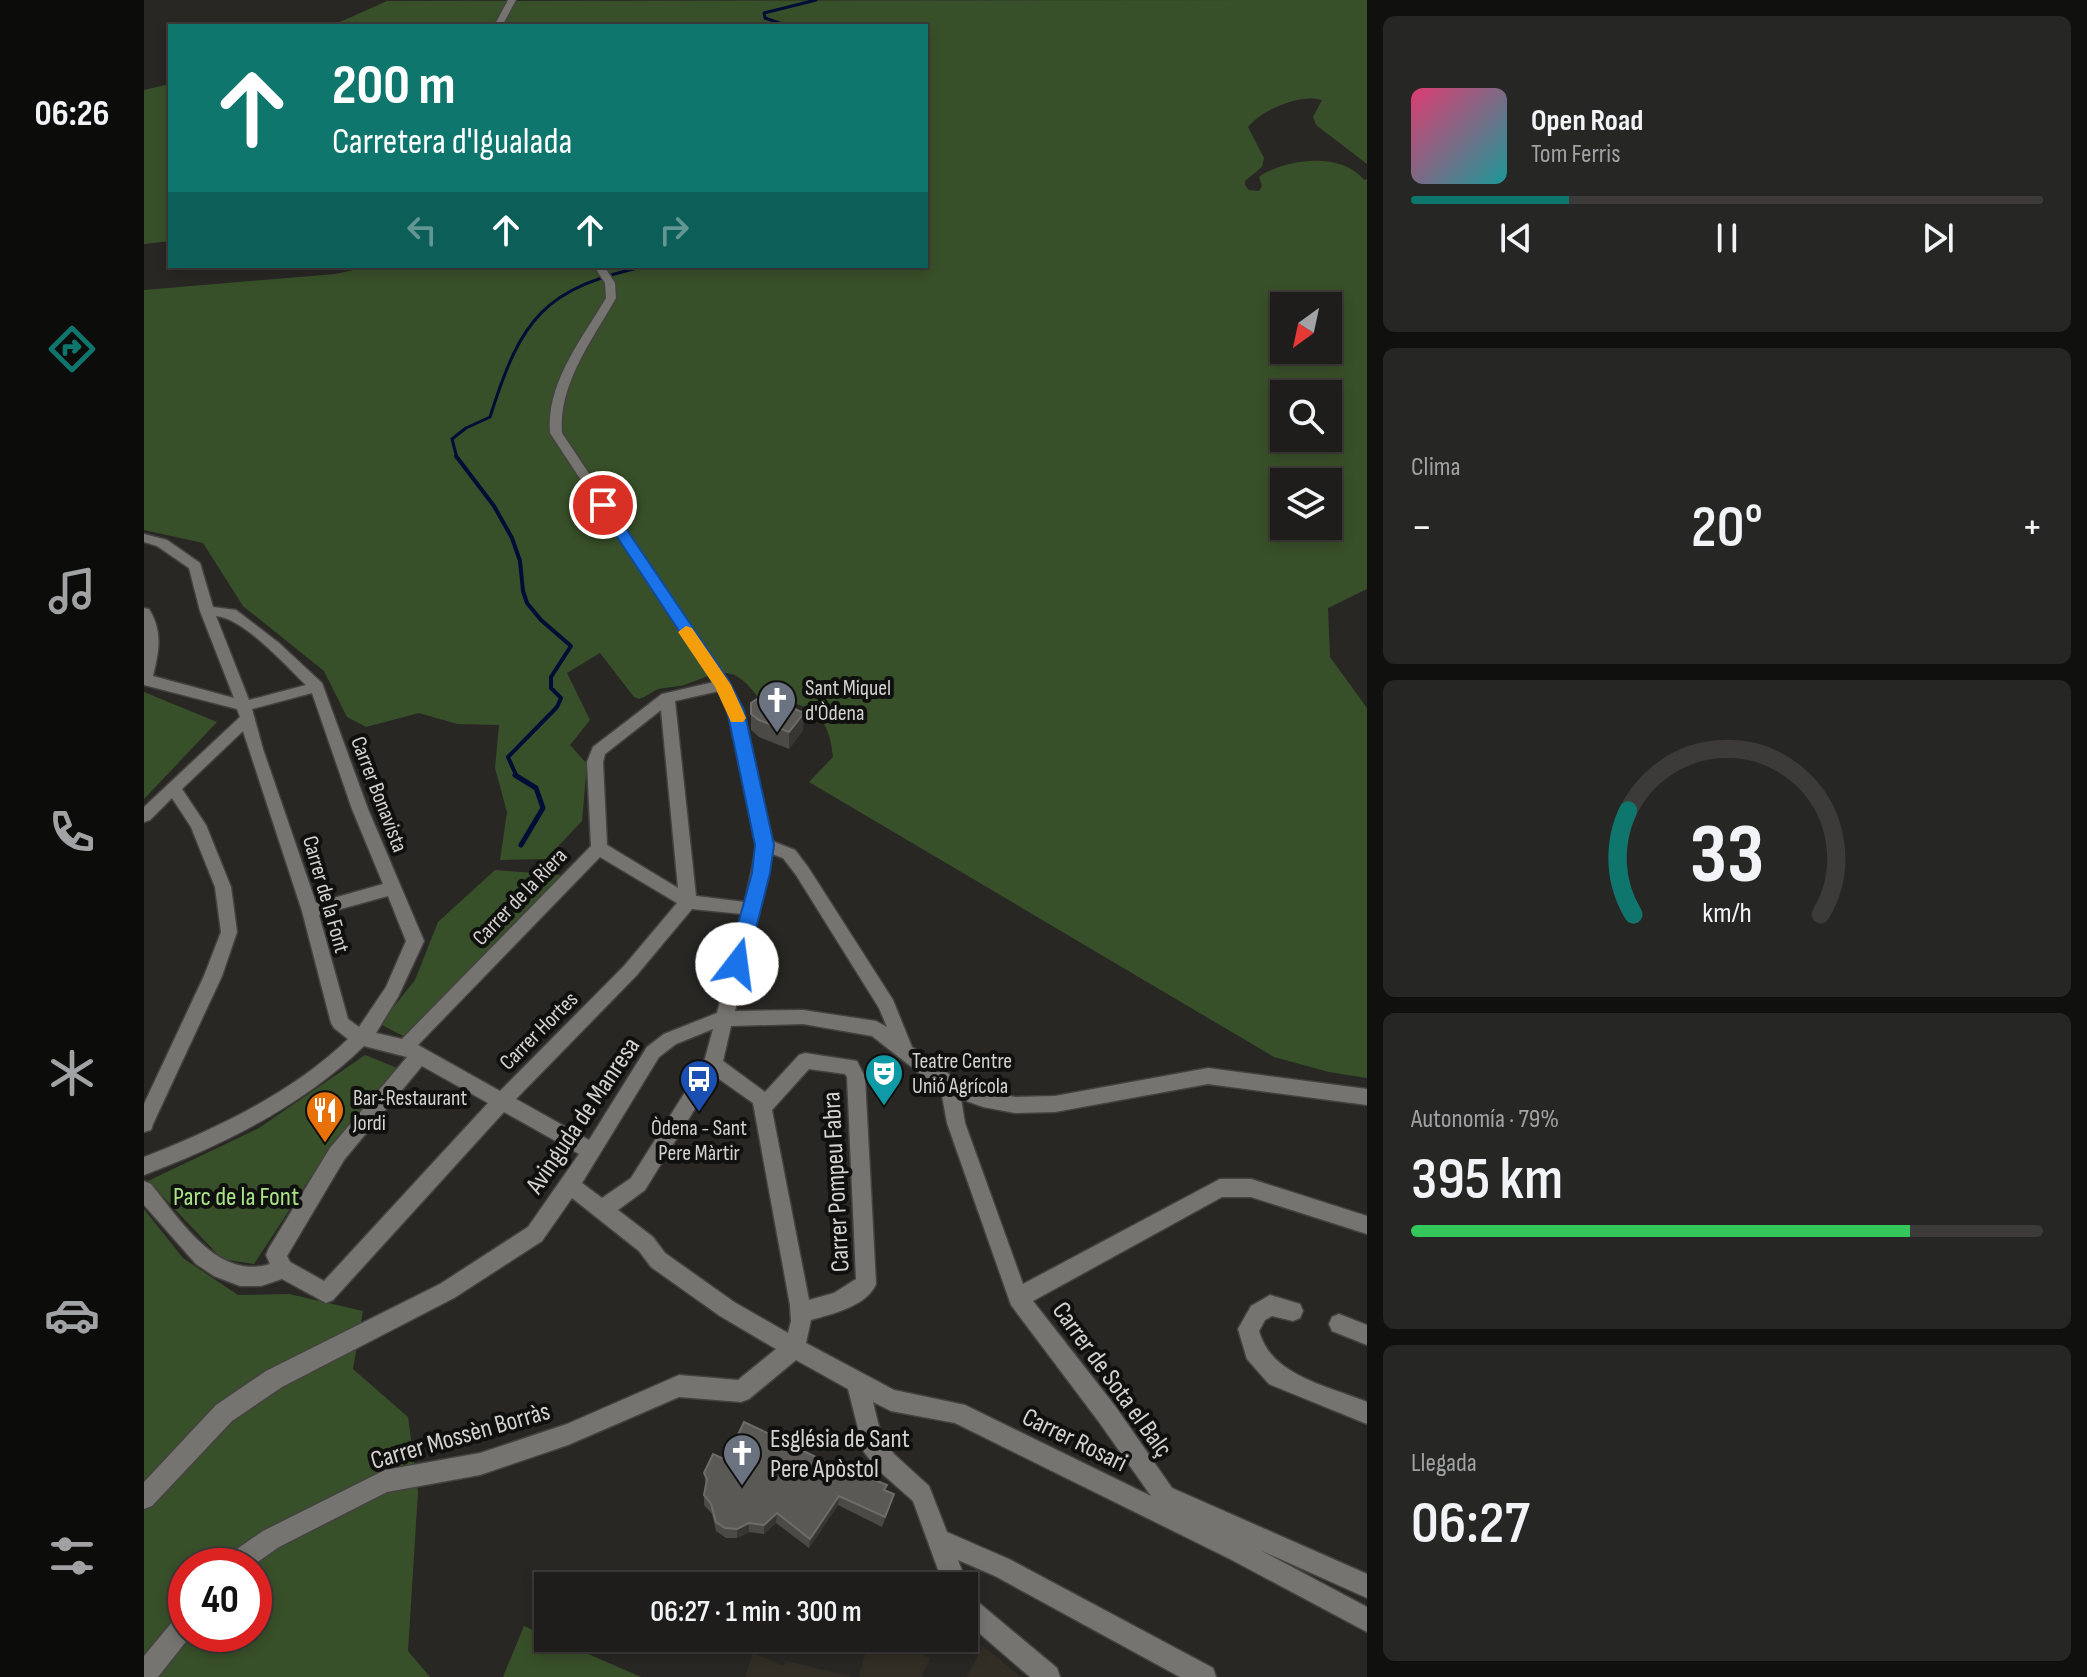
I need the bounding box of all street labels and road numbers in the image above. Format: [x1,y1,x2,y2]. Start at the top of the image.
street label: Carrer Bonavista [344,733,413,856]
street label: Carrer de la Font [296,833,355,956]
street label: Carrer de la Riera [467,843,573,951]
street label: Carrer Hortes [494,986,584,1076]
street label: Avinguda de Manresa [519,1032,647,1201]
street label: Carrer Pompeu Fabra [816,1091,857,1273]
street label: Carrer de Sota el Balç [1045,1296,1179,1464]
street label: Carrer Mossèn Borràs [367,1396,554,1477]
street label: Carrer Rosari [1017,1402,1132,1479]

